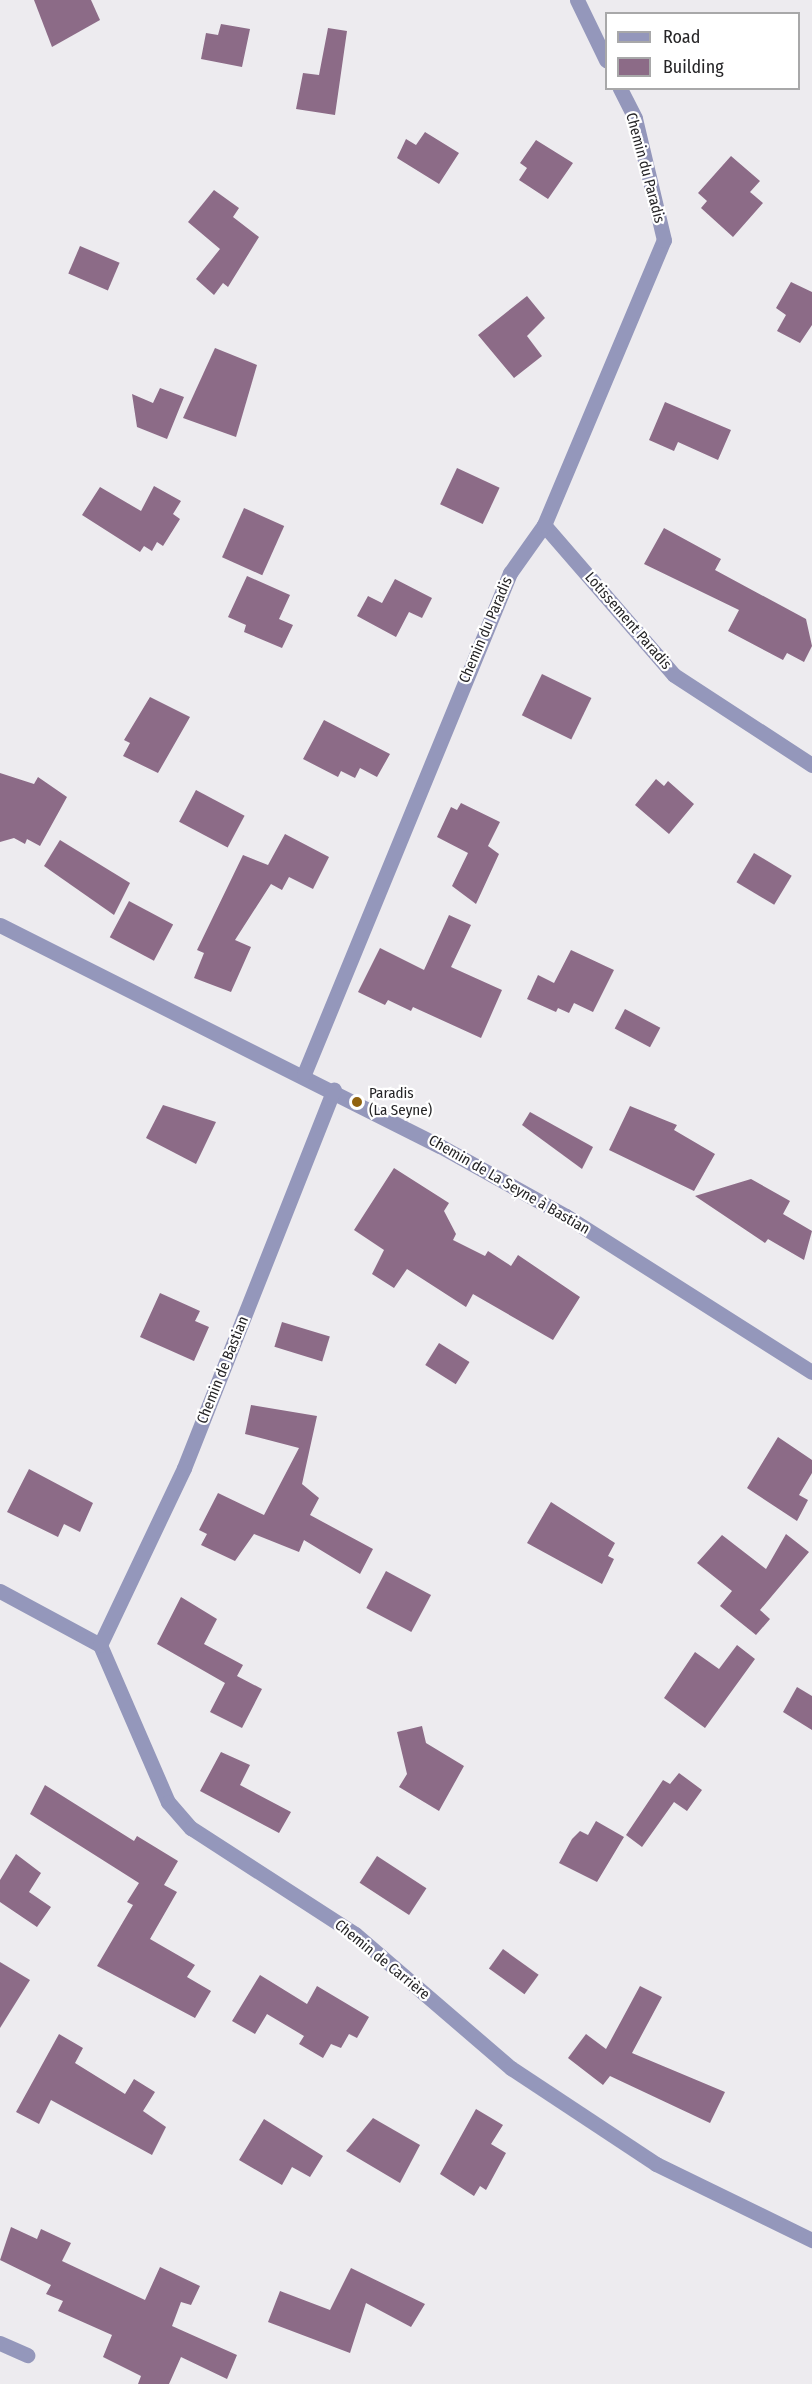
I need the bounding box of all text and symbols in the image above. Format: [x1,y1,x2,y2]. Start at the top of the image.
legend [605,12,800,90]
text: Road [663,26,700,48]
text: Building [663,56,724,78]
street label: Chemin du Paradis [622,111,668,225]
street label: Lotissement Paradis [581,569,675,673]
street label: Chemin du Paradis [456,574,516,686]
place label: Paradis (La Seyne) [369,1084,432,1119]
marker: Paradis (La Seyne) [350,1095,364,1109]
street label: Chemin de La Seyne à Bastian [425,1131,593,1239]
street label: Chemin de Bastian [193,1314,253,1426]
street label: Chemin de Carrière [331,1916,433,2004]

